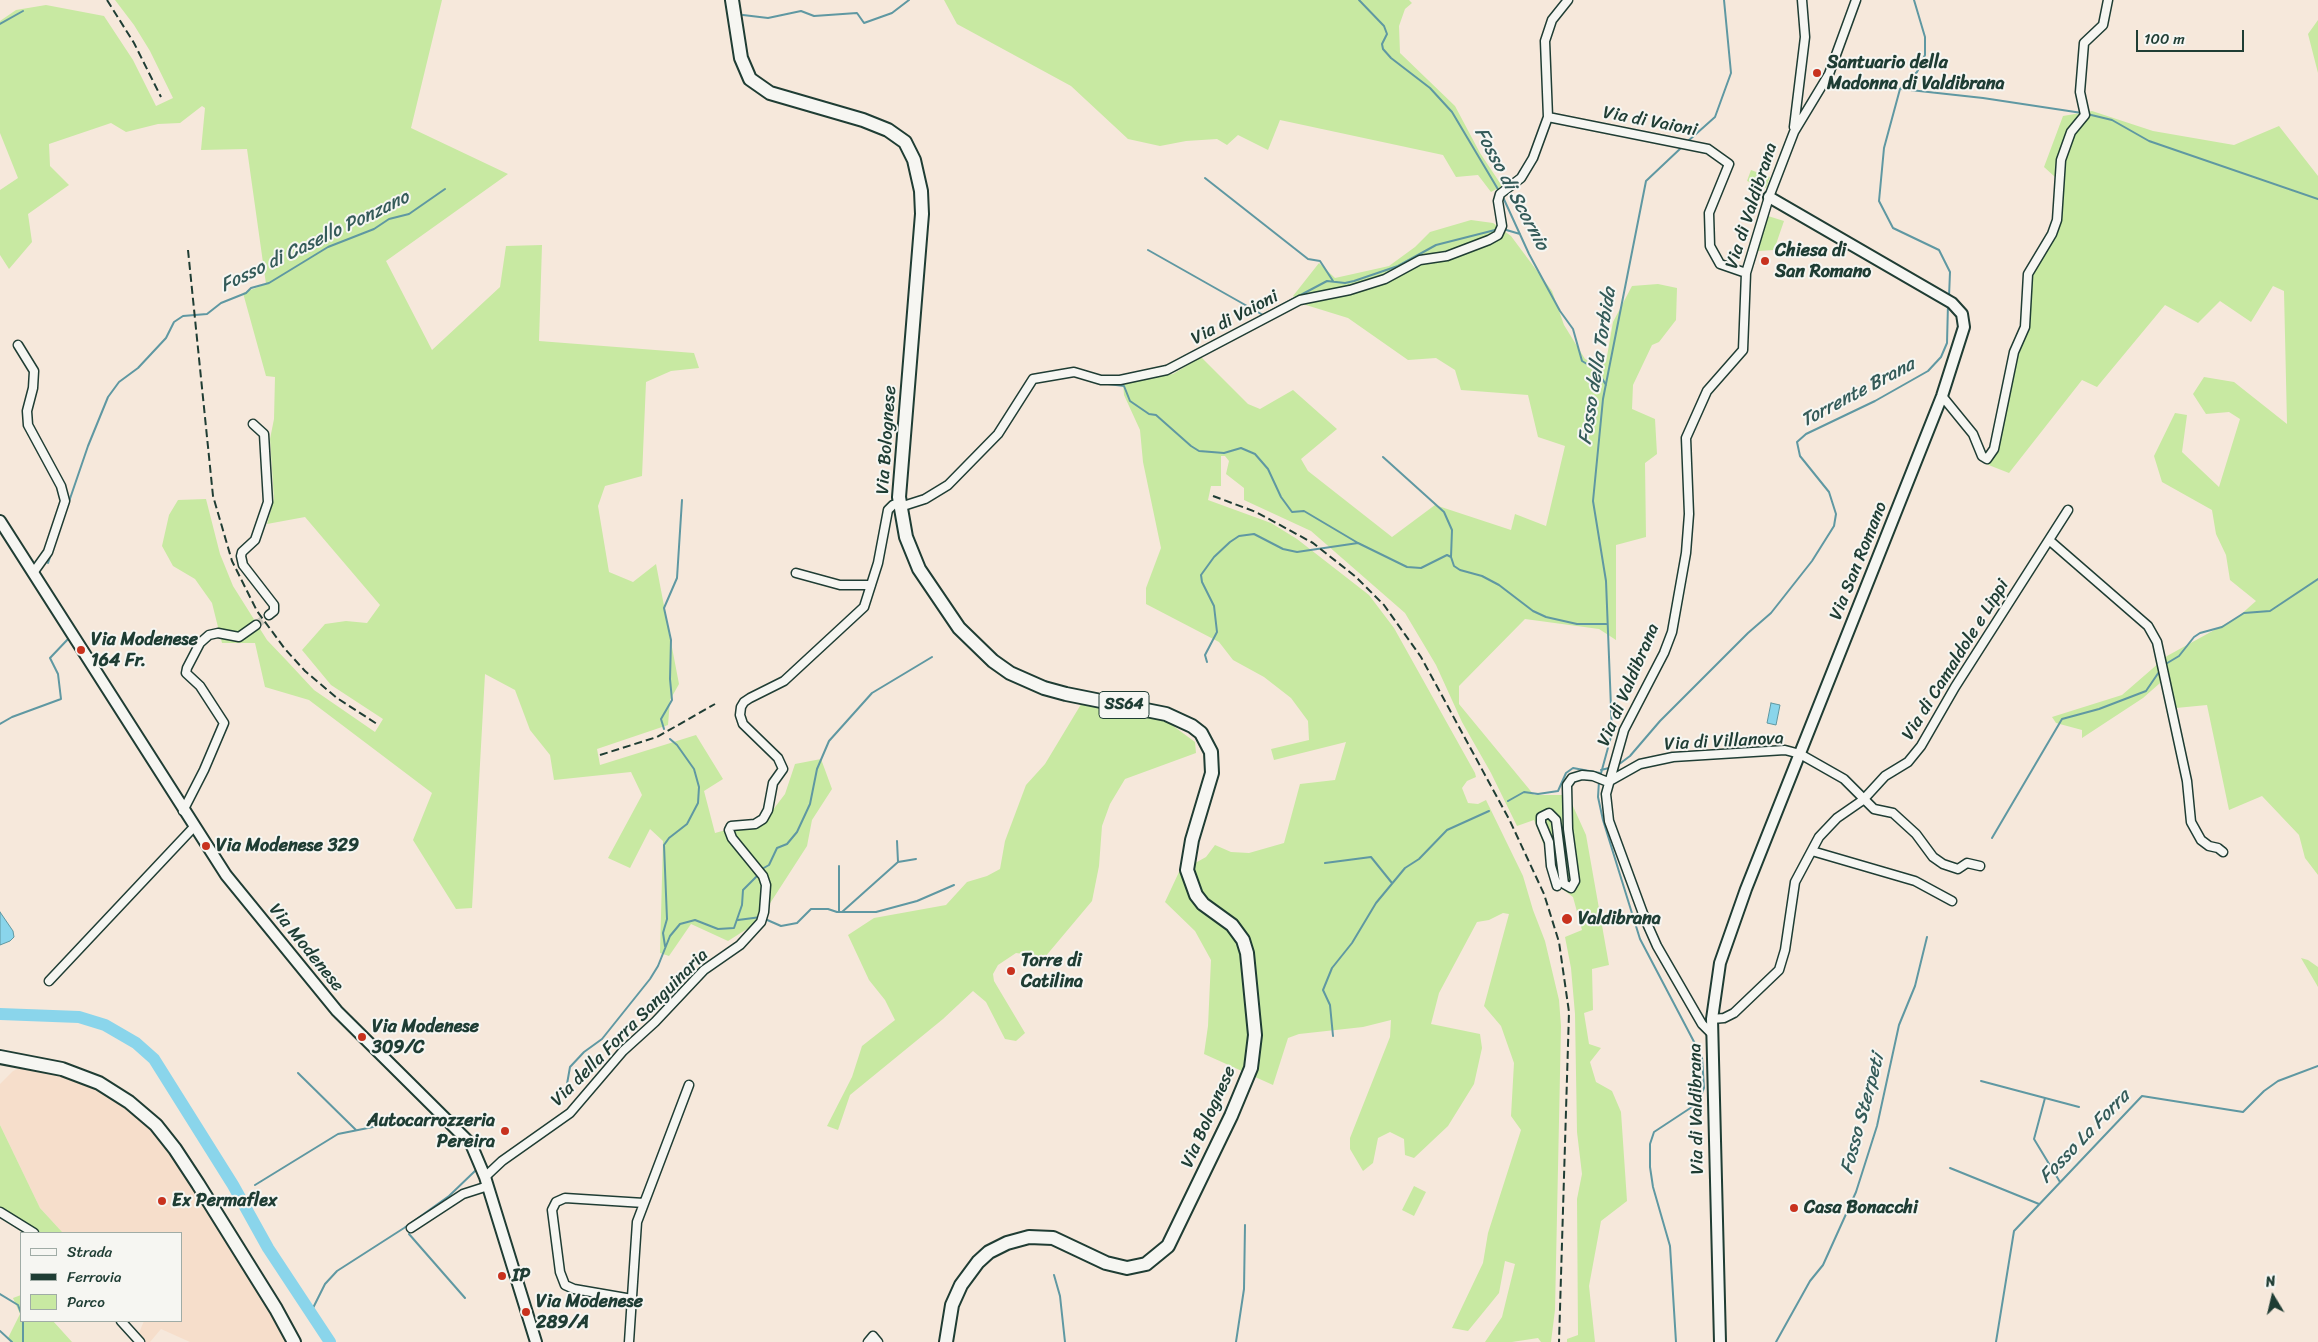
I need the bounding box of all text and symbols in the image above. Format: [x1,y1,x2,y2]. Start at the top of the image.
scale bar [2138,20,2246,52]
text: 100 m [2144,26,2185,52]
place label: Santuario della Madonna di Valdibrana [1827,52,2004,94]
marker: Santuario della Madonna di Valdibrana [1811,67,1823,79]
street label: Via di Vaioni [1601,102,1699,142]
water label: Fosso di Scornio [1469,124,1553,254]
street label: Via di Valdibrana [1721,140,1783,272]
water label: Fosso di Casello Ponzano [217,186,413,298]
place label: Chiesa di San Romano [1775,240,1871,282]
marker: Chiesa di San Romano [1759,255,1771,267]
street label: Via di Vaioni [1188,286,1282,350]
water label: Fosso della Torbida [1574,286,1622,446]
water label: Torrente Brana [1797,353,1919,433]
street label: Via Bolognese [872,385,902,495]
street label: Via San Romano [1825,499,1893,623]
street label: Via di Camaldole e Lippi [1898,576,2014,744]
street label: Via di Valdibrana [1593,620,1665,750]
place label: Via Modenese 164 Fr. [91,629,198,672]
marker: Via Modenese 164 Fr. [75,644,87,656]
road number: SS64 [1099,692,1149,718]
street label: Via di Villanova [1664,728,1784,756]
place label: Via Modenese 329 [216,835,359,857]
marker: Via Modenese 329 [200,840,212,852]
street label: Via Modenese [264,900,348,996]
place label: Valdibrana [1578,908,1661,930]
marker: Valdibrana [1560,912,1574,926]
street label: Via della Forra Sanguinaria [547,945,713,1111]
place label: Torre di Catilina [1021,950,1083,992]
marker: Torre di Catilina [1005,965,1017,977]
place label: Via Modenese 309/C [372,1016,479,1058]
marker: Via Modenese 309/C [356,1031,368,1043]
street label: Via di Valdibrana [1685,1043,1709,1175]
water label: Fosso Sterpeti [1836,1052,1890,1176]
street label: Via Bolognese [1177,1063,1241,1171]
water label: Fosso La Forra [2035,1086,2135,1188]
place label: Autocarrozzeria Pereira [367,1110,495,1152]
marker: Autocarrozzeria Pereira [499,1125,511,1137]
place label: Ex Permaflex [172,1190,277,1212]
marker: Ex Permaflex [156,1195,168,1207]
place label: Casa Bonacchi [1804,1197,1918,1219]
marker: Casa Bonacchi [1788,1202,1800,1214]
legend [20,1232,182,1322]
text: Strada [67,1239,112,1265]
text: Ferrovia [67,1264,121,1290]
place label: IP [512,1265,530,1287]
text: N [2264,1269,2277,1295]
marker: IP [496,1270,508,1282]
north arrow [2248,1272,2298,1322]
text: Parco [67,1289,105,1315]
place label: Via Modenese 289/A [536,1291,643,1334]
marker: Via Modenese 289/A [520,1306,532,1318]

